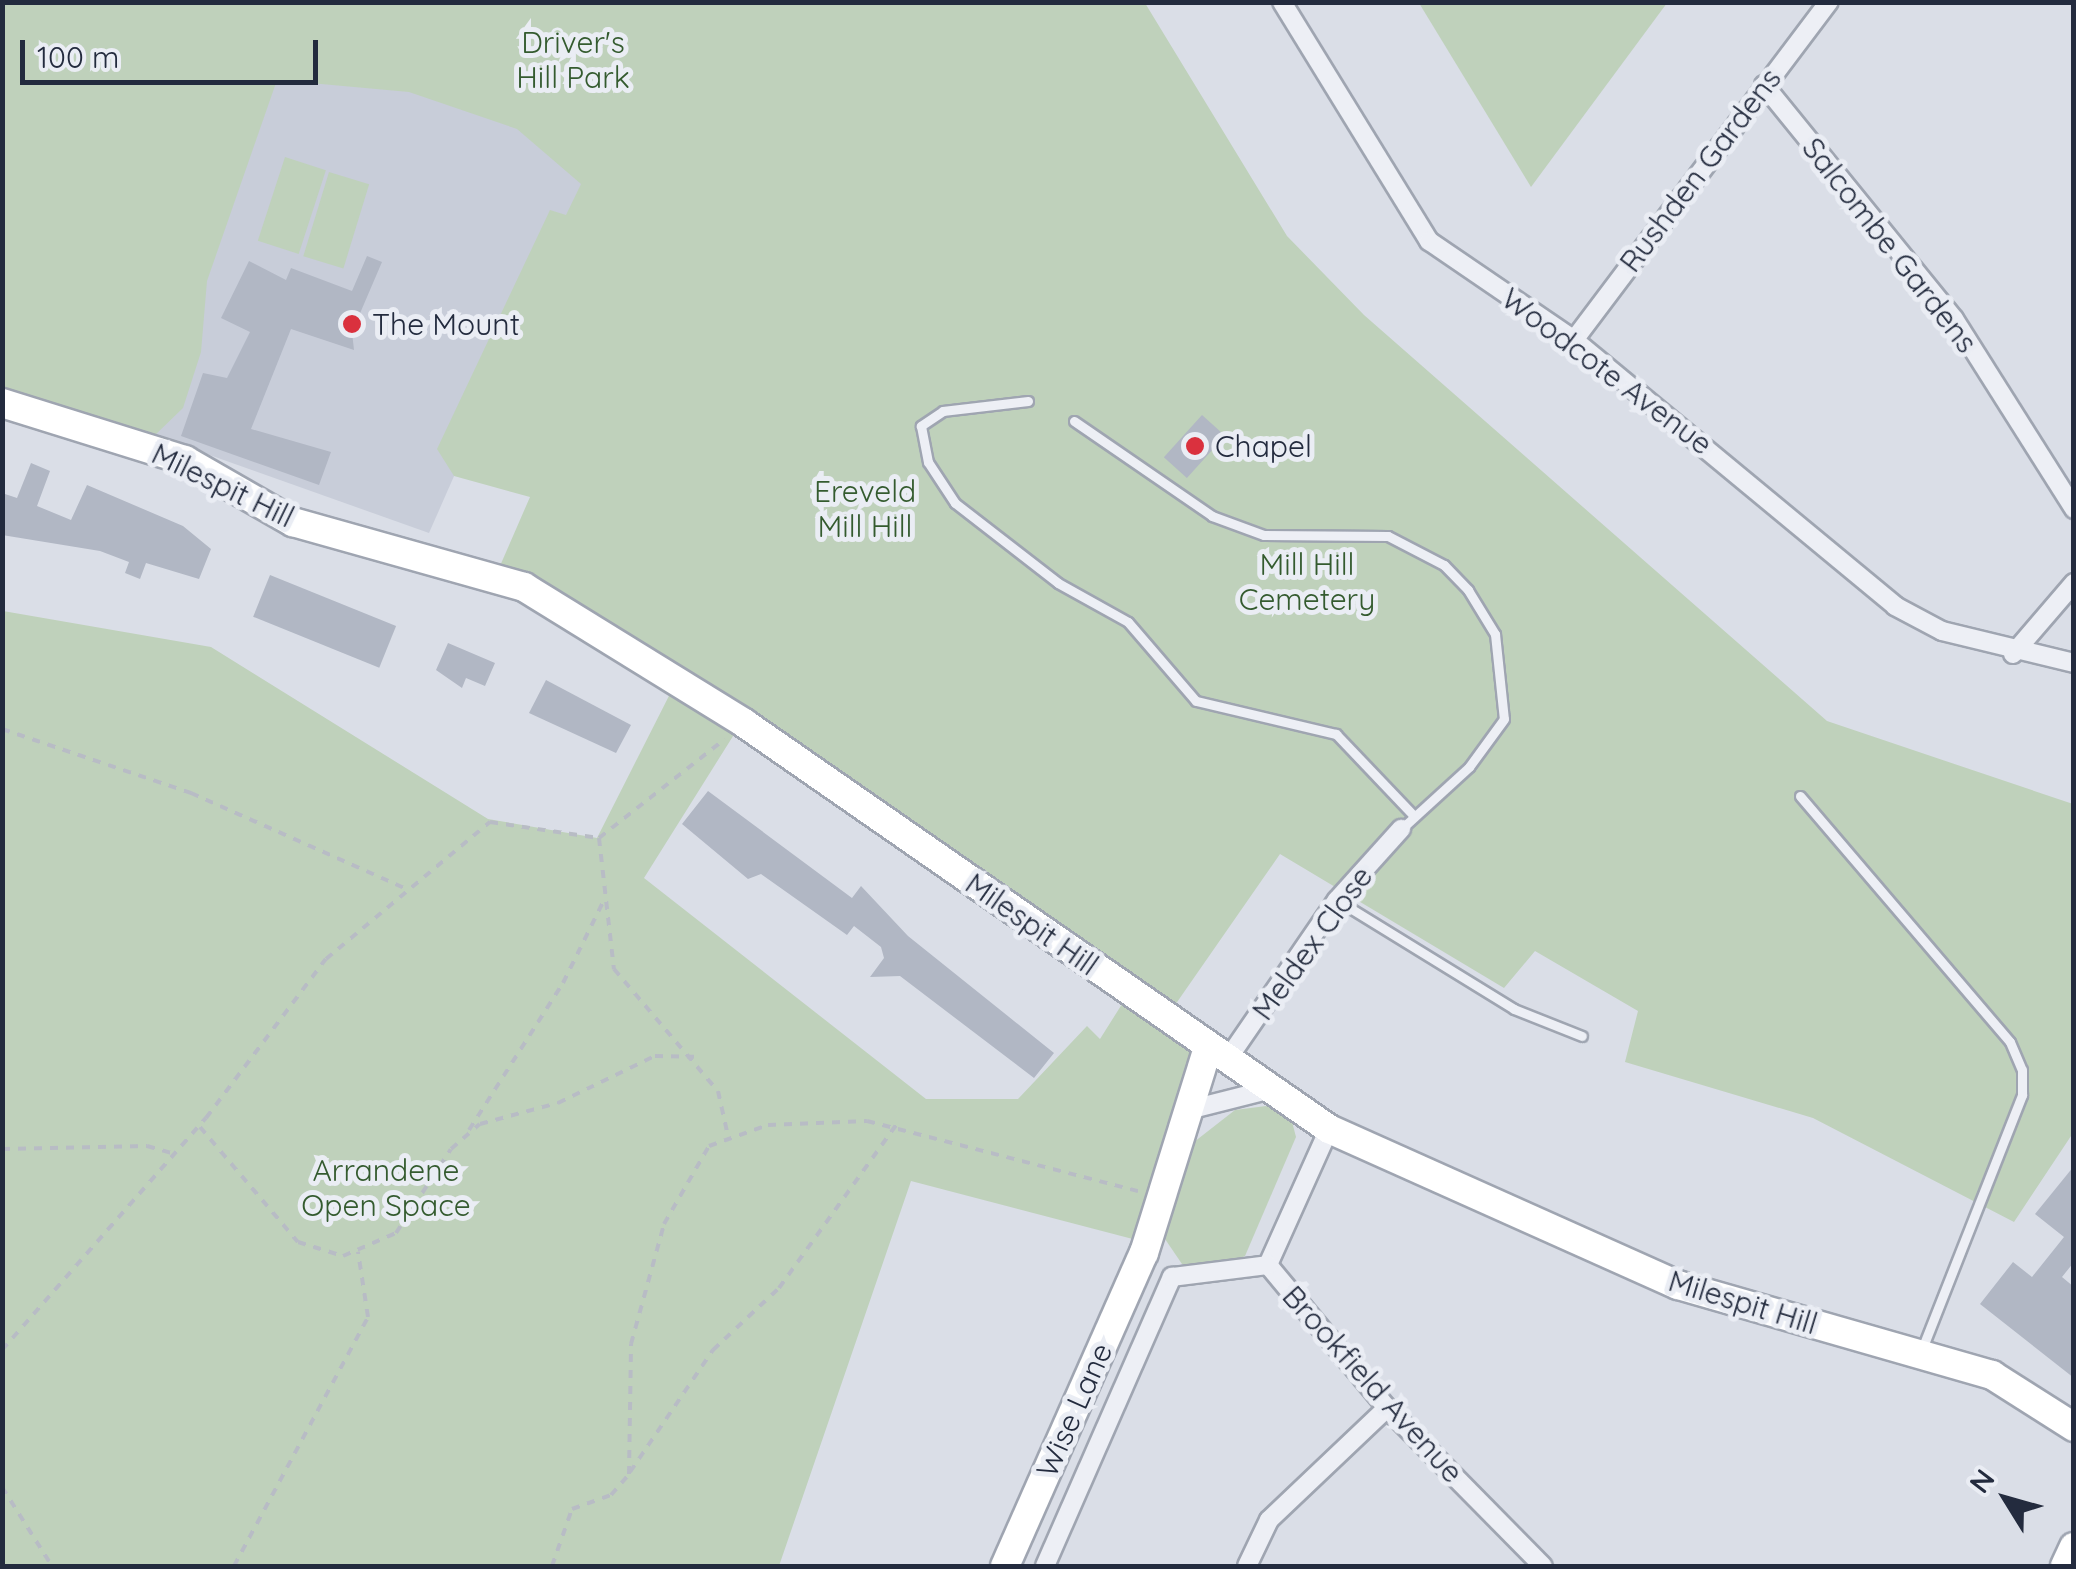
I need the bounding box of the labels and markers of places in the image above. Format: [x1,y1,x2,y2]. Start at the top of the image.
place label: The Mount [372,306,520,342]
marker: The Mount [341,313,363,335]
place label: Chapel [1215,428,1312,464]
marker: Chapel [1184,435,1206,457]

